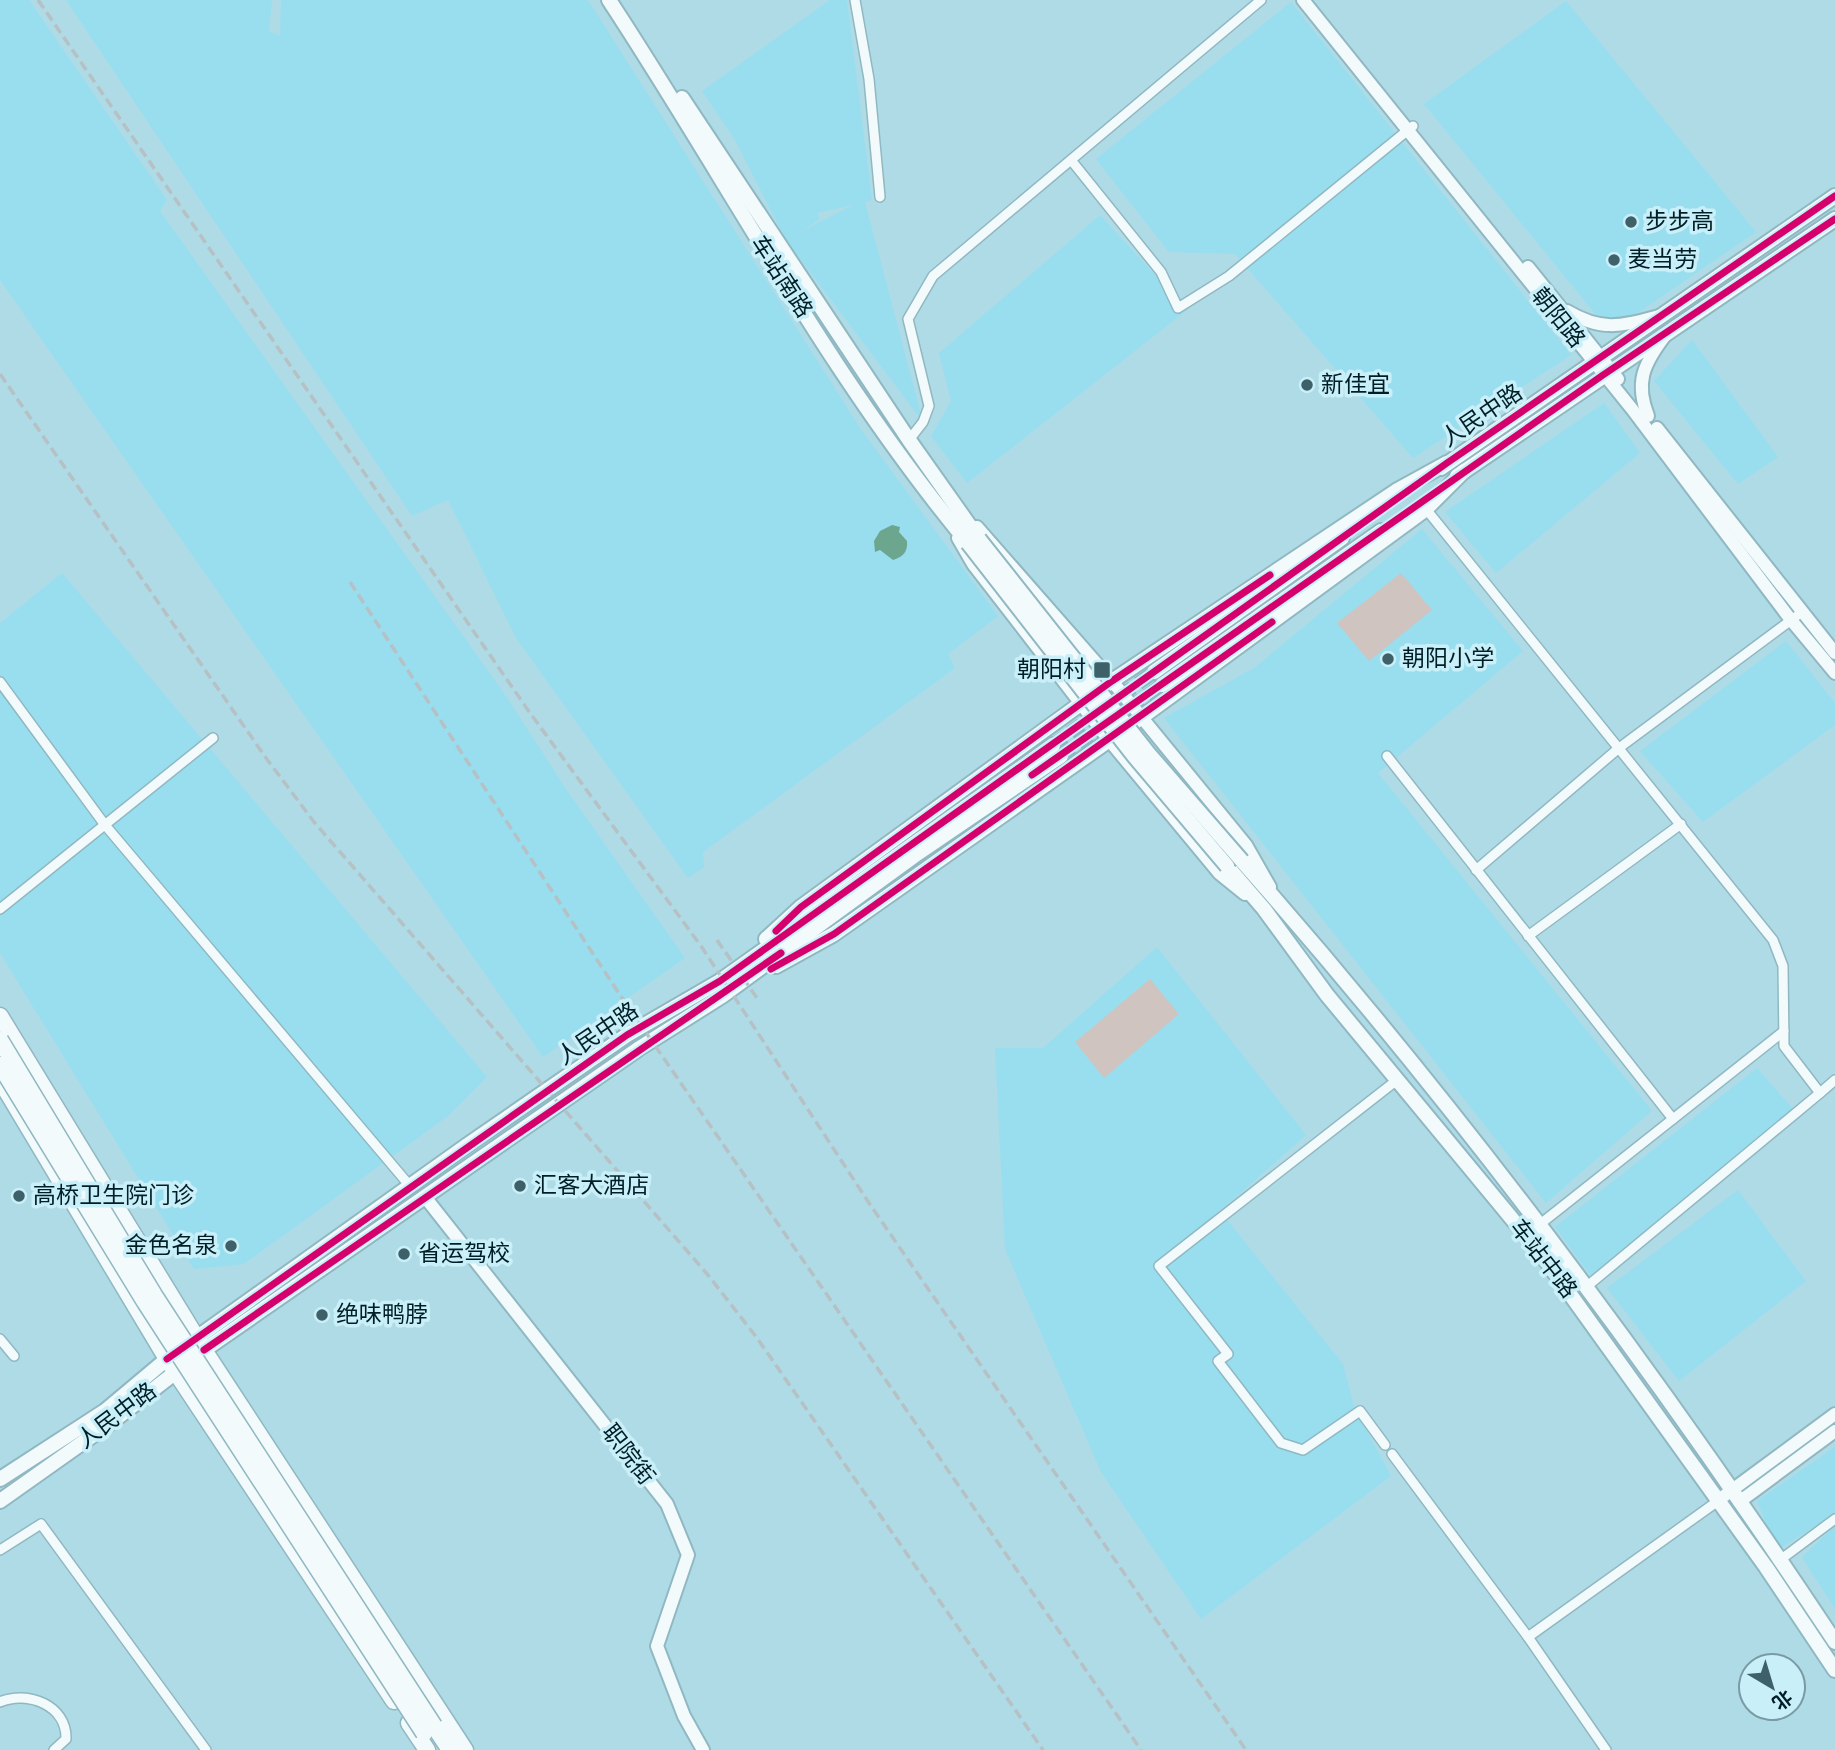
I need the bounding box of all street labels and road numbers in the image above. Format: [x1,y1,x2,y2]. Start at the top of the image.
street label: 车站南路 [744,231,818,323]
street label: 朝阳路 [1525,282,1591,354]
street label: 人民中路 [1436,379,1528,453]
street label: 人民中路 [552,997,644,1071]
street label: 车站中路 [1504,1214,1582,1304]
street label: 人民中路 [72,1377,162,1455]
street label: 职院街 [596,1419,660,1491]

